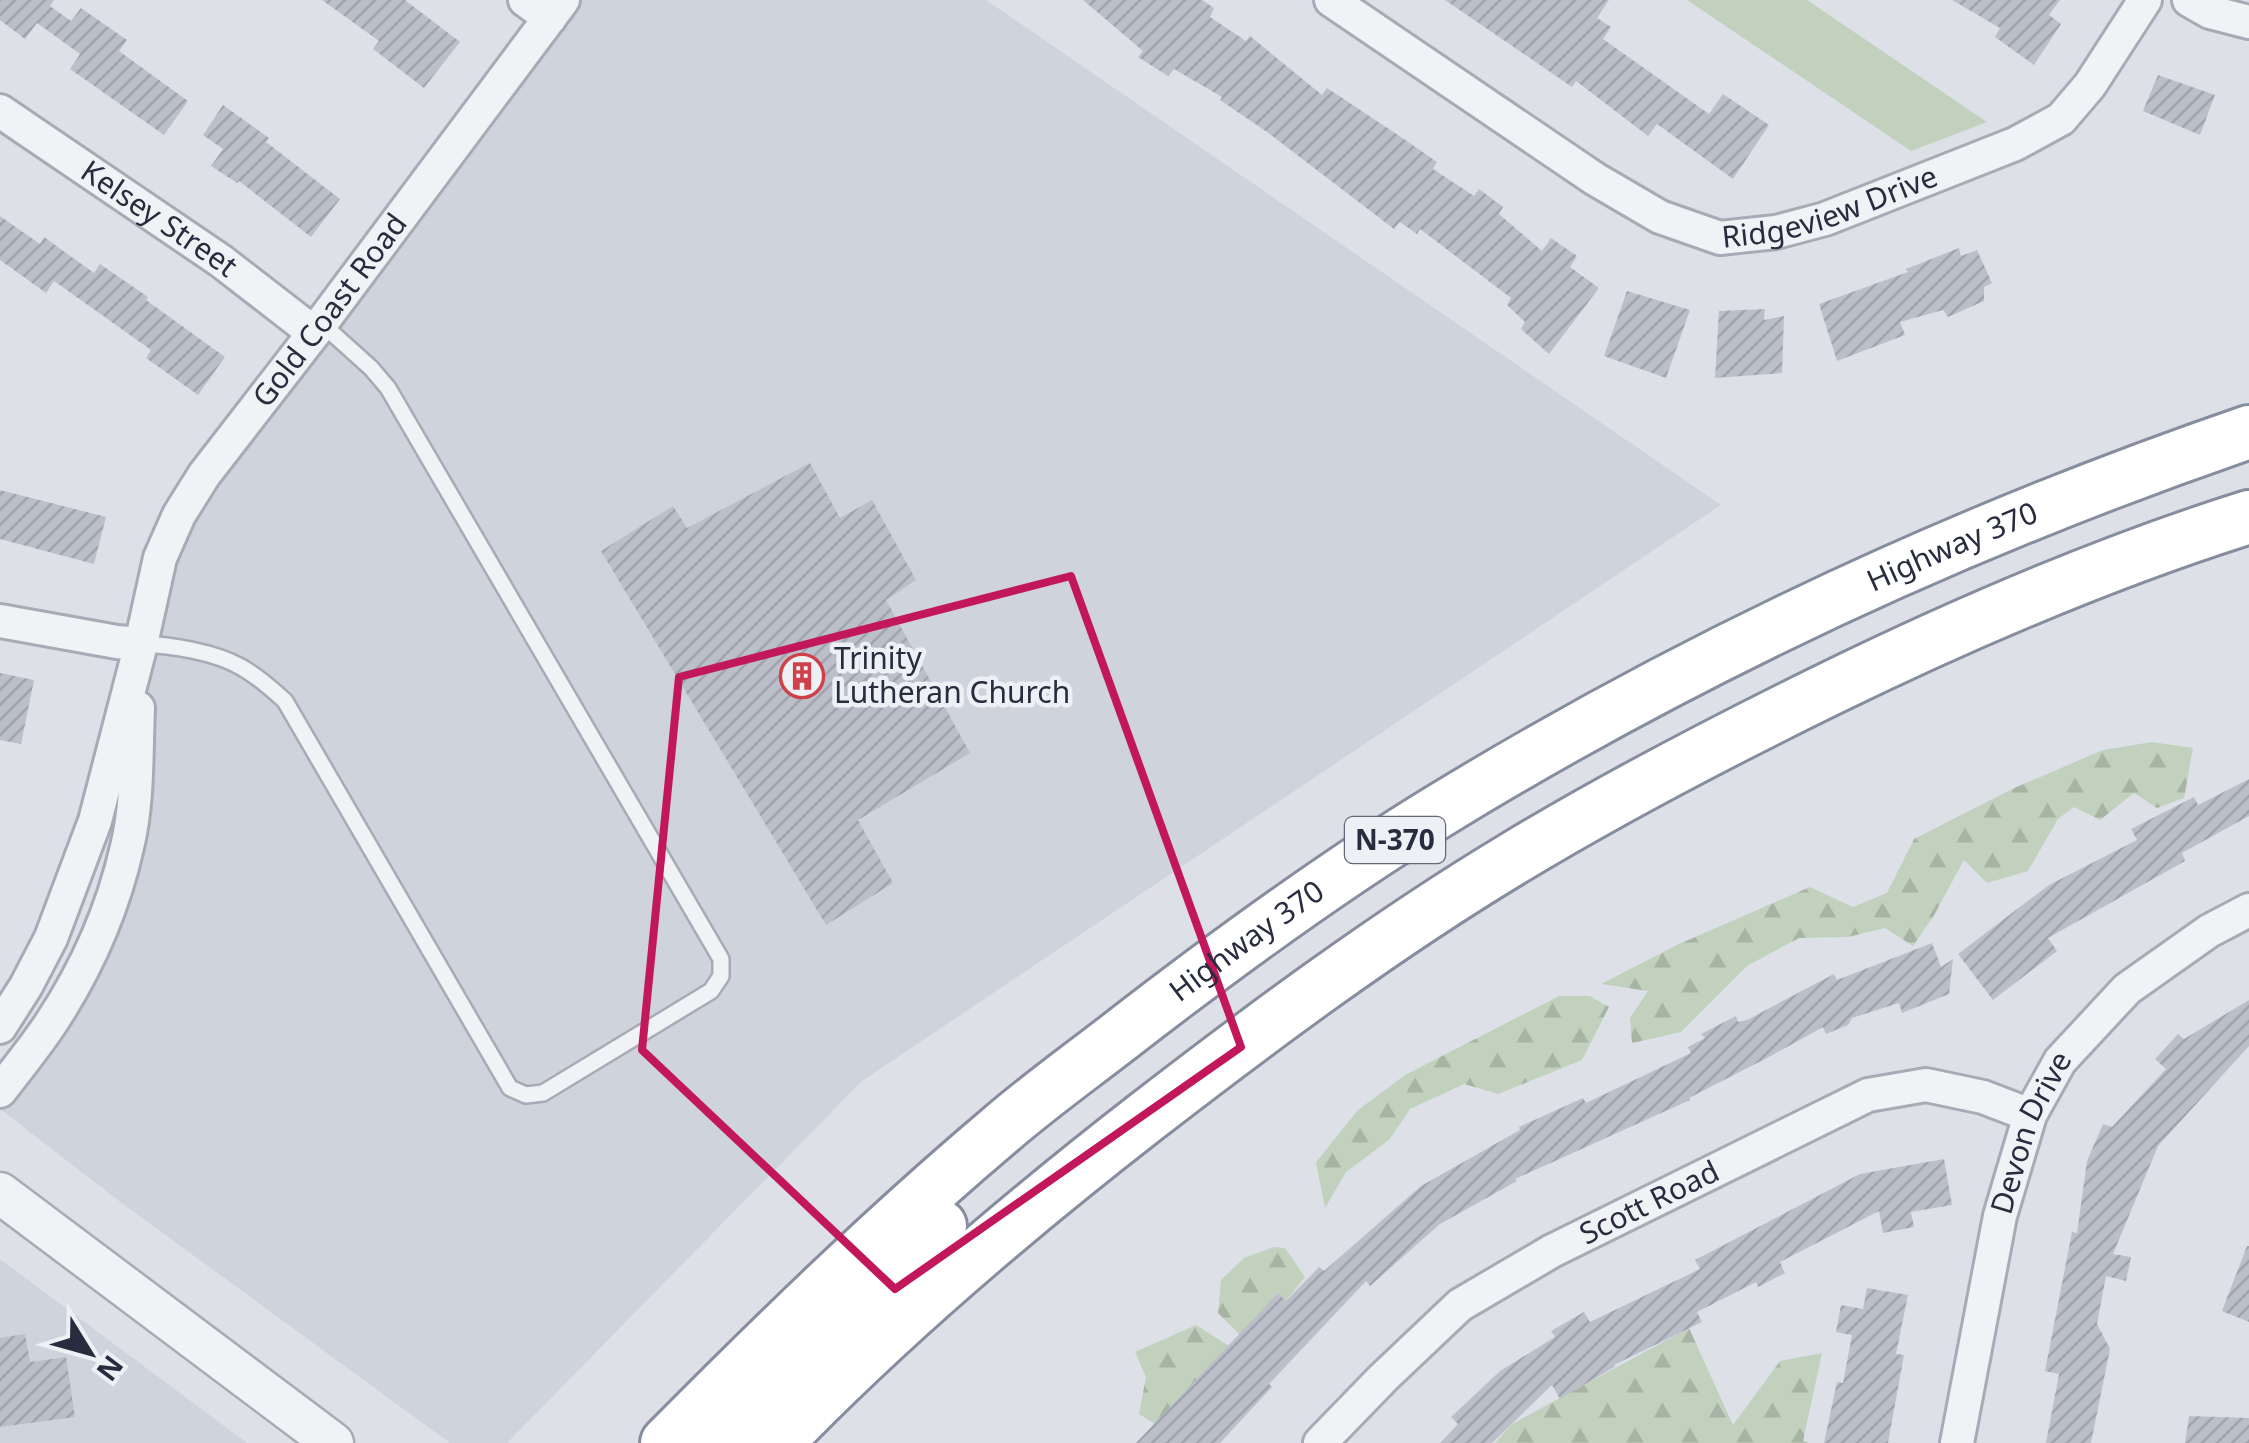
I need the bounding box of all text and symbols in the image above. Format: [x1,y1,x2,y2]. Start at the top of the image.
street label: Kelsey Street [73,150,247,286]
street label: Ridgeview Drive [1720,155,1943,257]
street label: Gold Coast Road [242,204,416,415]
street label: Highway 370 [1860,491,2043,601]
place label: Trinity Lutheran Church [834,637,1070,712]
building icon: Trinity Lutheran Church [779,653,825,699]
road number: N-370 [1345,817,1445,863]
street label: Highway 370 [1160,870,1332,1010]
street label: Devon Drive [1980,1043,2080,1219]
street label: Scott Road [1572,1150,1725,1253]
north arrow [40,1303,140,1403]
text: N [89,1348,133,1389]

